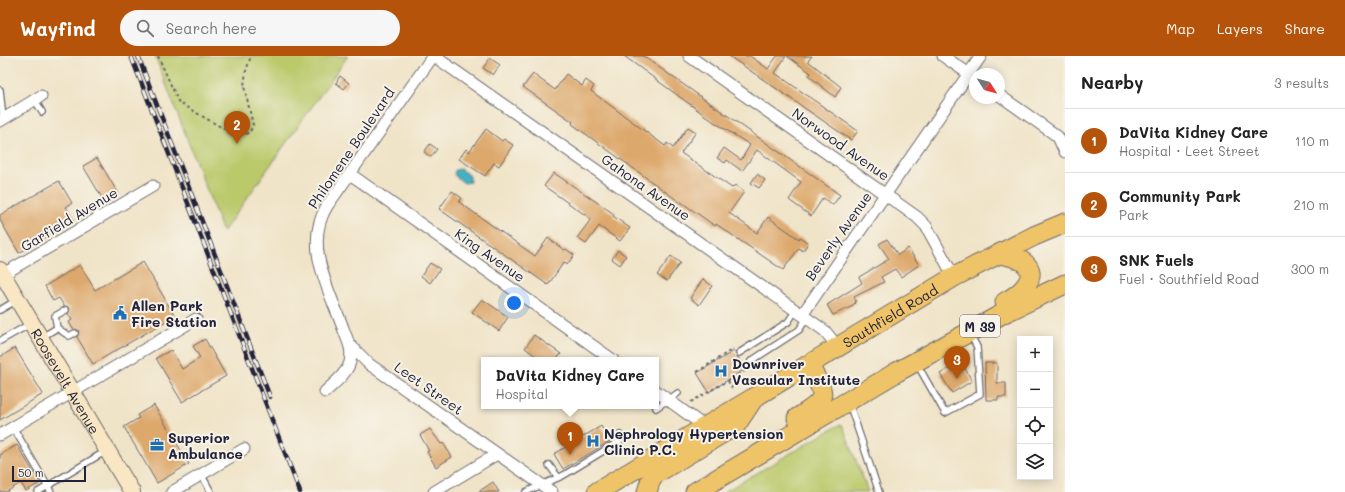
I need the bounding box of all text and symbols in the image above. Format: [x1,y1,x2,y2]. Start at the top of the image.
search box [120,10,400,46]
text: Wayfind [20,16,96,41]
icon: search [134,17,156,39]
text: Search here [166,18,257,38]
text: Map [1166,19,1195,38]
text: Layers [1217,19,1263,38]
text: Share [1285,19,1325,38]
north arrow [969,68,1005,104]
text: Nearby [1081,71,1143,93]
text: 3 results [1274,74,1329,91]
street label: Philomene Boulevard [303,84,399,212]
street label: Norwood Avenue [788,103,894,185]
pin: 2 [224,111,250,144]
text: DaVita Kidney Care [1119,122,1268,142]
text: 1 [1091,132,1097,149]
text: 110 m [1295,132,1329,149]
text: Hospital · Leet Street [1119,142,1260,159]
street label: Gahona Avenue [598,149,694,225]
street label: Garfield Avenue [17,183,121,255]
text: Community Park [1119,186,1241,206]
street label: Beverly Avenue [800,188,876,284]
text: 2 [1090,196,1098,213]
text: 210 m [1293,196,1329,213]
text: Park [1119,206,1148,223]
street label: King Avenue [451,224,529,286]
text: SNK Fuels [1119,250,1194,270]
text: 3 [1090,260,1098,277]
text: 300 m [1291,260,1329,277]
text: Fuel · Southfield Road [1119,270,1259,287]
street label: Southfield Road [839,279,941,352]
your location [504,293,524,313]
place label: Allen Park Fire Station [131,296,216,331]
public building icon: Allen Park Fire Station [112,305,128,321]
road number: M 39 [960,315,1000,337]
street label: Roosevelt Avenue [27,325,105,437]
map controls [1017,336,1053,480]
button: + [1017,336,1053,372]
pin: 3 [944,346,970,379]
place label: Downriver Vascular Institute [732,354,860,389]
street label: Leet Street [391,357,467,419]
popup [481,357,659,409]
hospital icon: Downriver Vascular Institute [713,363,729,379]
text: DaVita Kidney Care [496,365,644,385]
button: − [1017,372,1053,408]
text: Hospital [496,385,548,402]
button: locate [1017,408,1053,444]
pin: 1 [557,422,583,455]
place label: Nephrology Hypertension Clinic P.C. [604,424,783,459]
place label: Superior Ambulance [168,428,243,463]
hospital icon: Nephrology Hypertension Clinic P.C. [585,433,601,449]
office icon: Superior Ambulance [149,437,165,453]
button: layers [1017,444,1053,480]
scale bar [12,464,86,483]
text: 50 m [18,465,44,480]

